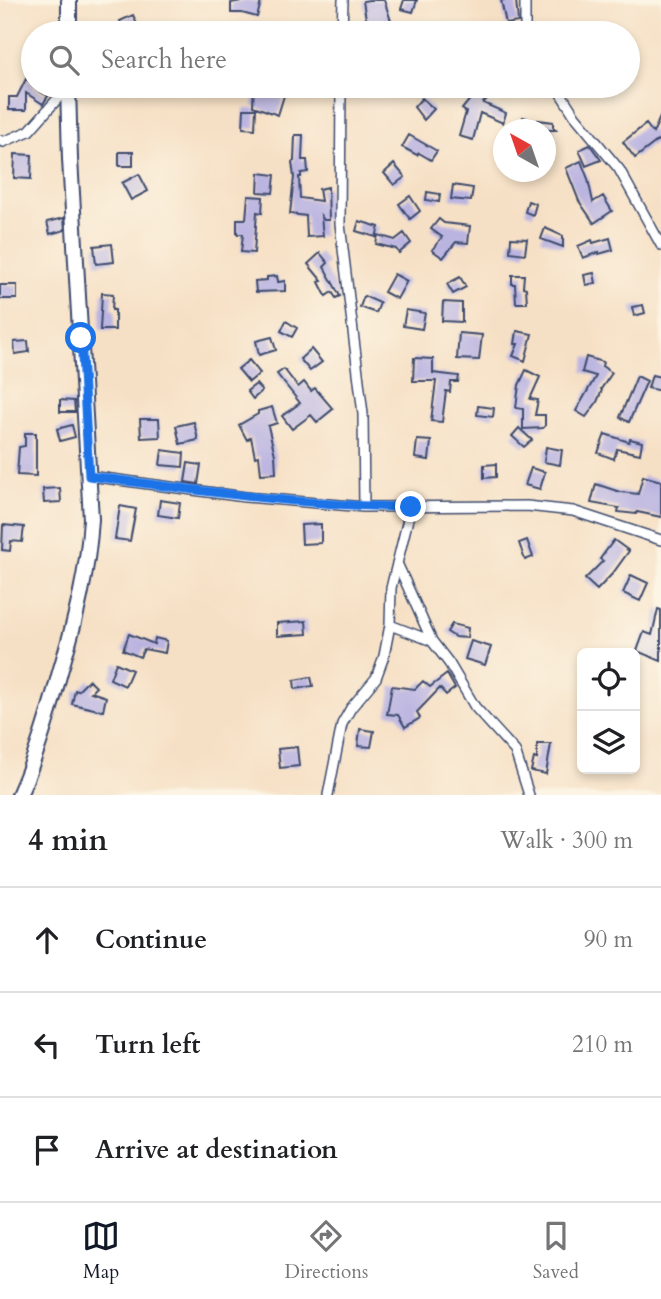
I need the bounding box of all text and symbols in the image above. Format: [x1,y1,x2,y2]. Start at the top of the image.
search box [21,21,640,98]
icon: search [45,41,83,79]
text: Search here [101,42,227,77]
north arrow [493,119,556,182]
route start [65,322,96,353]
route end [395,491,426,522]
map controls [577,648,640,774]
button: locate [577,648,640,711]
button: layers [577,711,640,774]
text: 4 min [28,820,108,861]
text: Walk · 300 m [500,825,633,856]
icon: ahead [28,921,66,959]
text: Continue [95,922,207,957]
text: 90 m [584,924,633,955]
icon: left [28,1026,66,1064]
text: Turn left [95,1027,200,1062]
text: 210 m [572,1029,633,1060]
icon: arrive [28,1131,66,1169]
text: Arrive at destination [95,1132,338,1167]
tab: Map [82,1217,120,1285]
tab: Directions [285,1217,368,1285]
tab: Saved [533,1217,579,1285]

